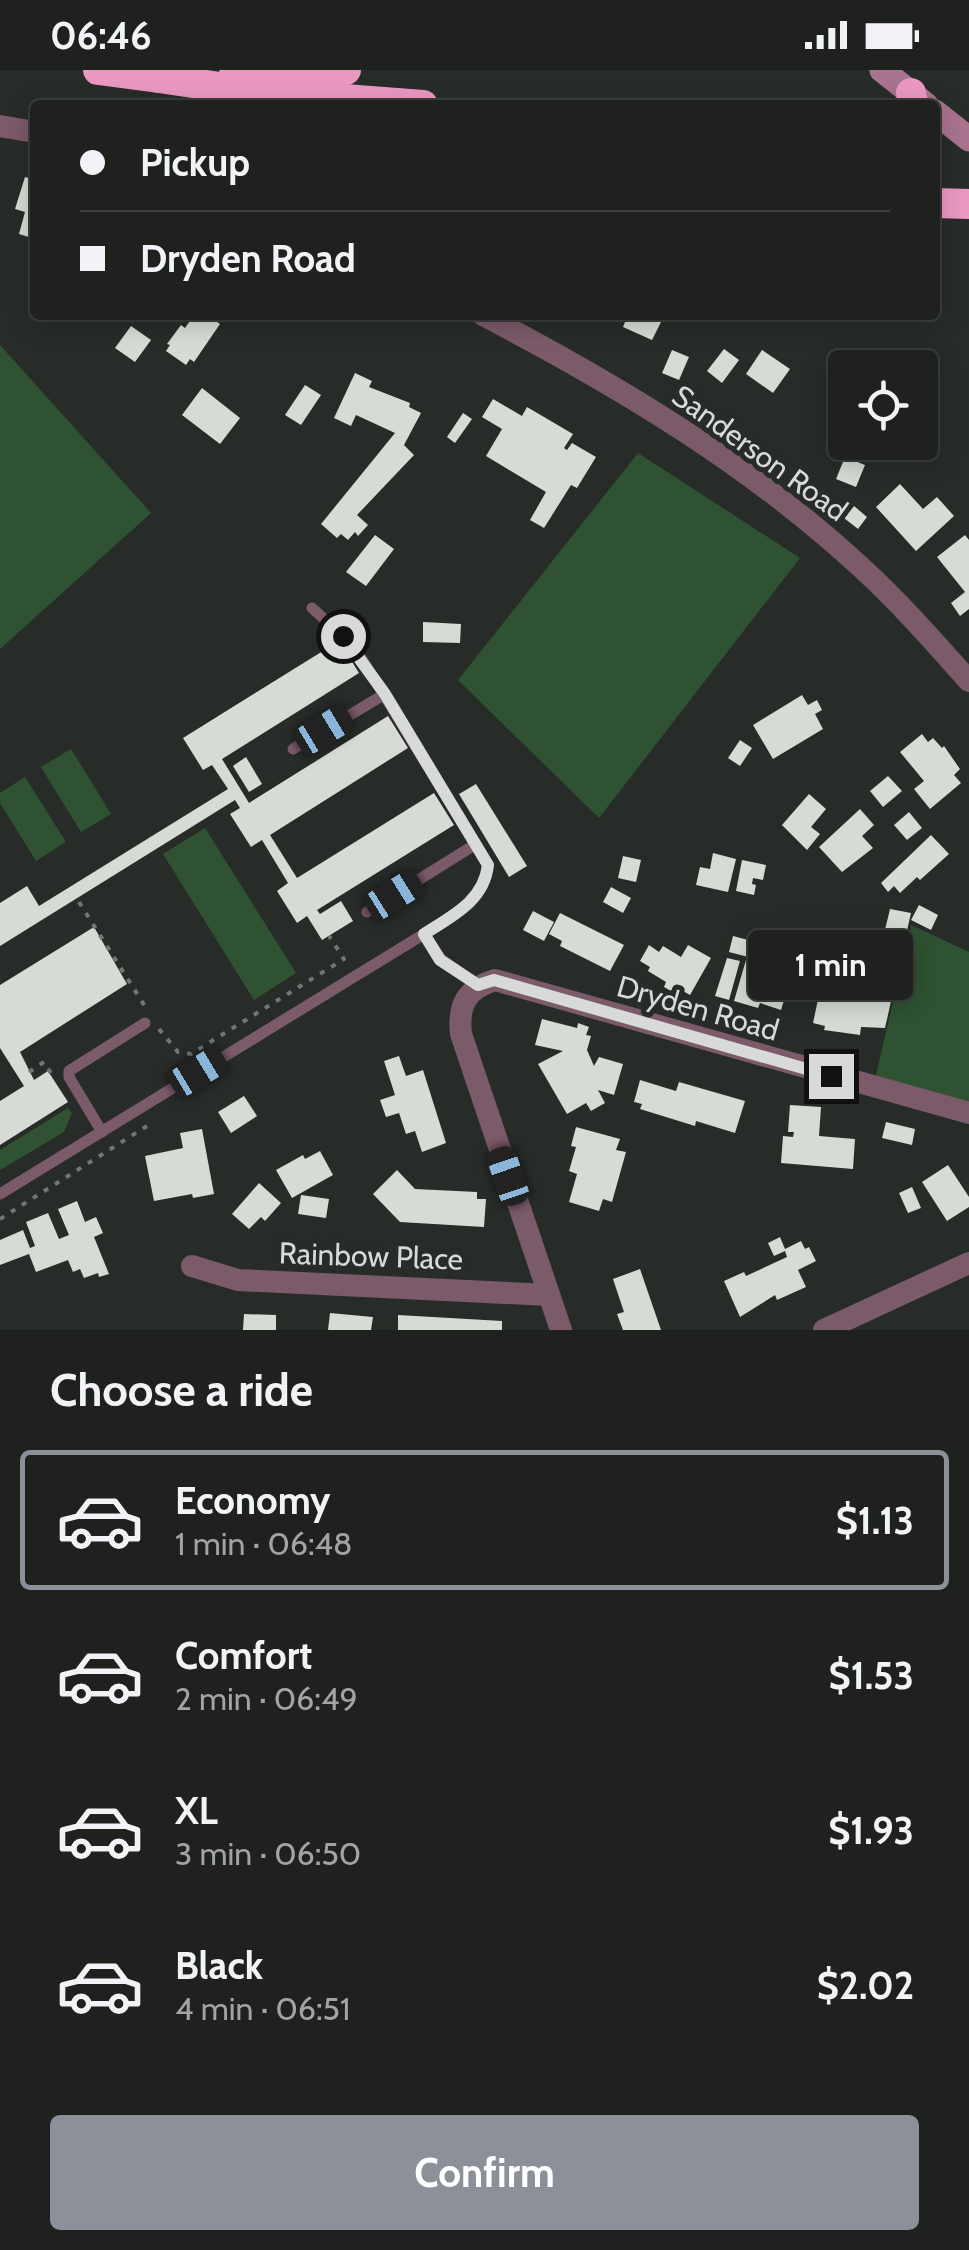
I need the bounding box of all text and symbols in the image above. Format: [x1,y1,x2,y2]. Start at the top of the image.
text: 06:46 [50,12,152,59]
text: Pickup [140,139,250,186]
text: Dryden Road [140,235,356,282]
map controls [828,350,938,460]
button: locate [828,350,938,460]
street label: Sanderson Road [665,377,855,529]
route start [321,614,366,659]
car [291,702,357,758]
car [361,866,427,924]
callout: 1 min [748,931,914,1001]
text: 1 min [794,945,867,984]
street label: Dryden Road [613,967,783,1049]
car [165,1044,231,1100]
route end [809,1054,854,1099]
car [484,1143,532,1209]
street label: Rainbow Place [278,1234,464,1278]
text: Choose a ride [50,1363,313,1417]
icon: car [55,1475,145,1565]
text: Economy [175,1477,330,1524]
text: $1.13 [836,1497,914,1544]
text: 1 min · 06:48 [175,1524,352,1563]
icon: car [55,1630,145,1720]
text: Comfort [175,1632,312,1679]
text: $1.53 [829,1652,914,1699]
text: 2 min · 06:49 [175,1679,358,1718]
icon: car [55,1785,145,1875]
text: XL [175,1787,218,1834]
text: $1.93 [828,1807,914,1854]
text: 3 min · 06:50 [175,1834,361,1873]
icon: car [55,1940,145,2030]
text: Black [175,1942,263,1989]
text: $2.02 [817,1962,914,2009]
text: 4 min · 06:51 [175,1989,350,2028]
button: Confirm [50,2115,919,2230]

